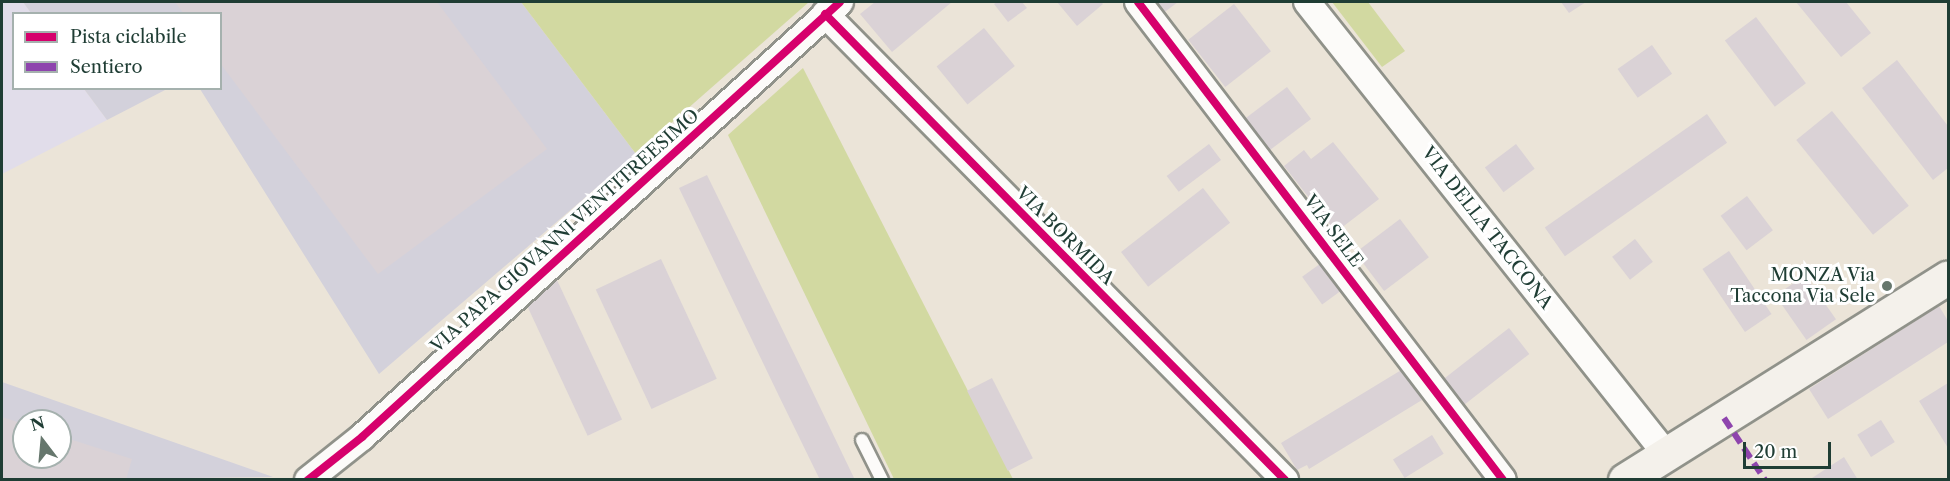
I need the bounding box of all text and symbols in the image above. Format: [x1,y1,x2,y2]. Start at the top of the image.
legend [12,12,222,90]
text: Pista ciclabile [70,26,187,48]
text: Sentiero [70,56,142,78]
street label: VIA PAPA GIOVANNI VENTITREESIMO [426,104,704,358]
street label: VIA DELLA TACCONA [1416,142,1558,314]
street label: VIA BORMIDA [1011,182,1119,290]
street label: VIA SELE [1299,190,1367,272]
place label: MONZA Via Taccona Via Sele [1729,265,1875,308]
marker: MONZA Via Taccona Via Sele [1880,279,1894,293]
north arrow [12,409,72,469]
text: N [28,412,47,435]
scale bar [1746,430,1834,468]
text: 20 m [1754,441,1797,463]

